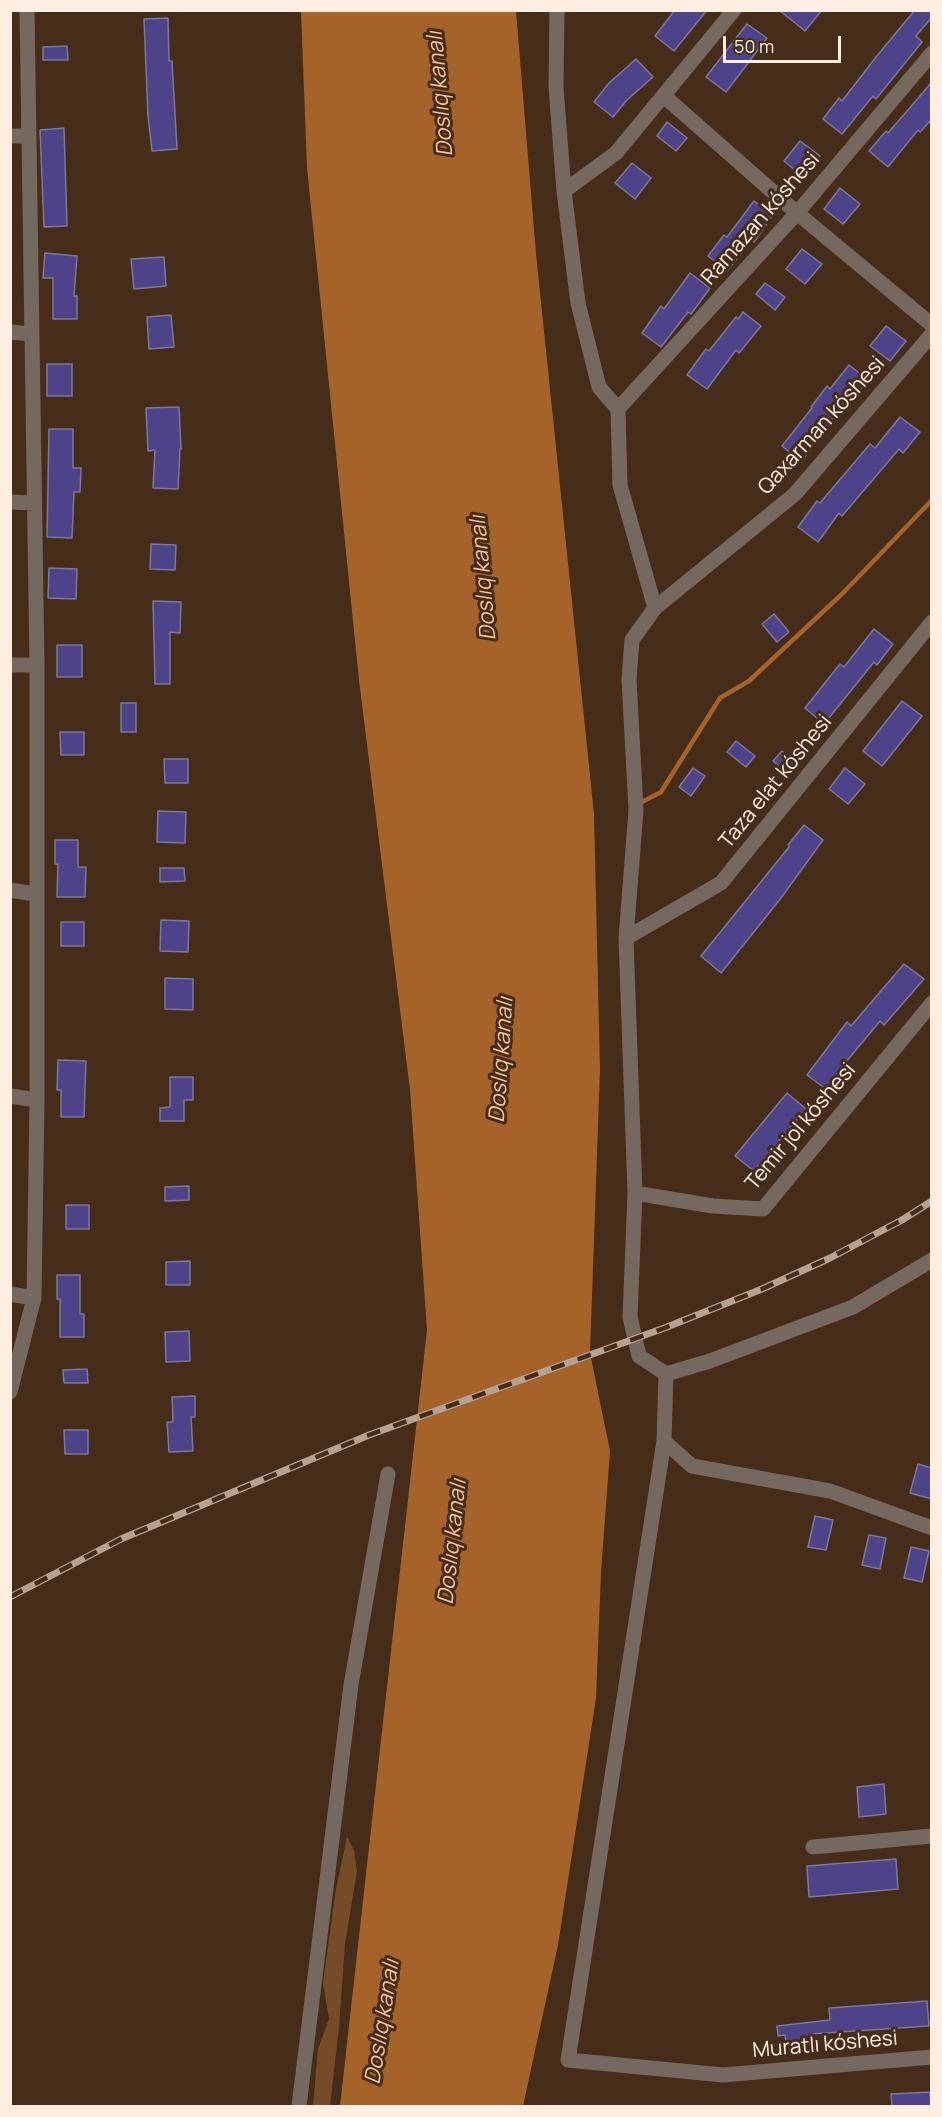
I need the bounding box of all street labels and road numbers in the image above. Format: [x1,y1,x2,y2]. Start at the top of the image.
street label: Ramazan kóshesi [697,148,825,290]
street label: Qaxarman kóshesi [753,352,891,500]
street label: Taza elat kóshesi [714,710,838,854]
street label: Temir jol kóshesi [740,1058,862,1196]
street label: Muratlı kóshesi [751,2026,899,2064]

